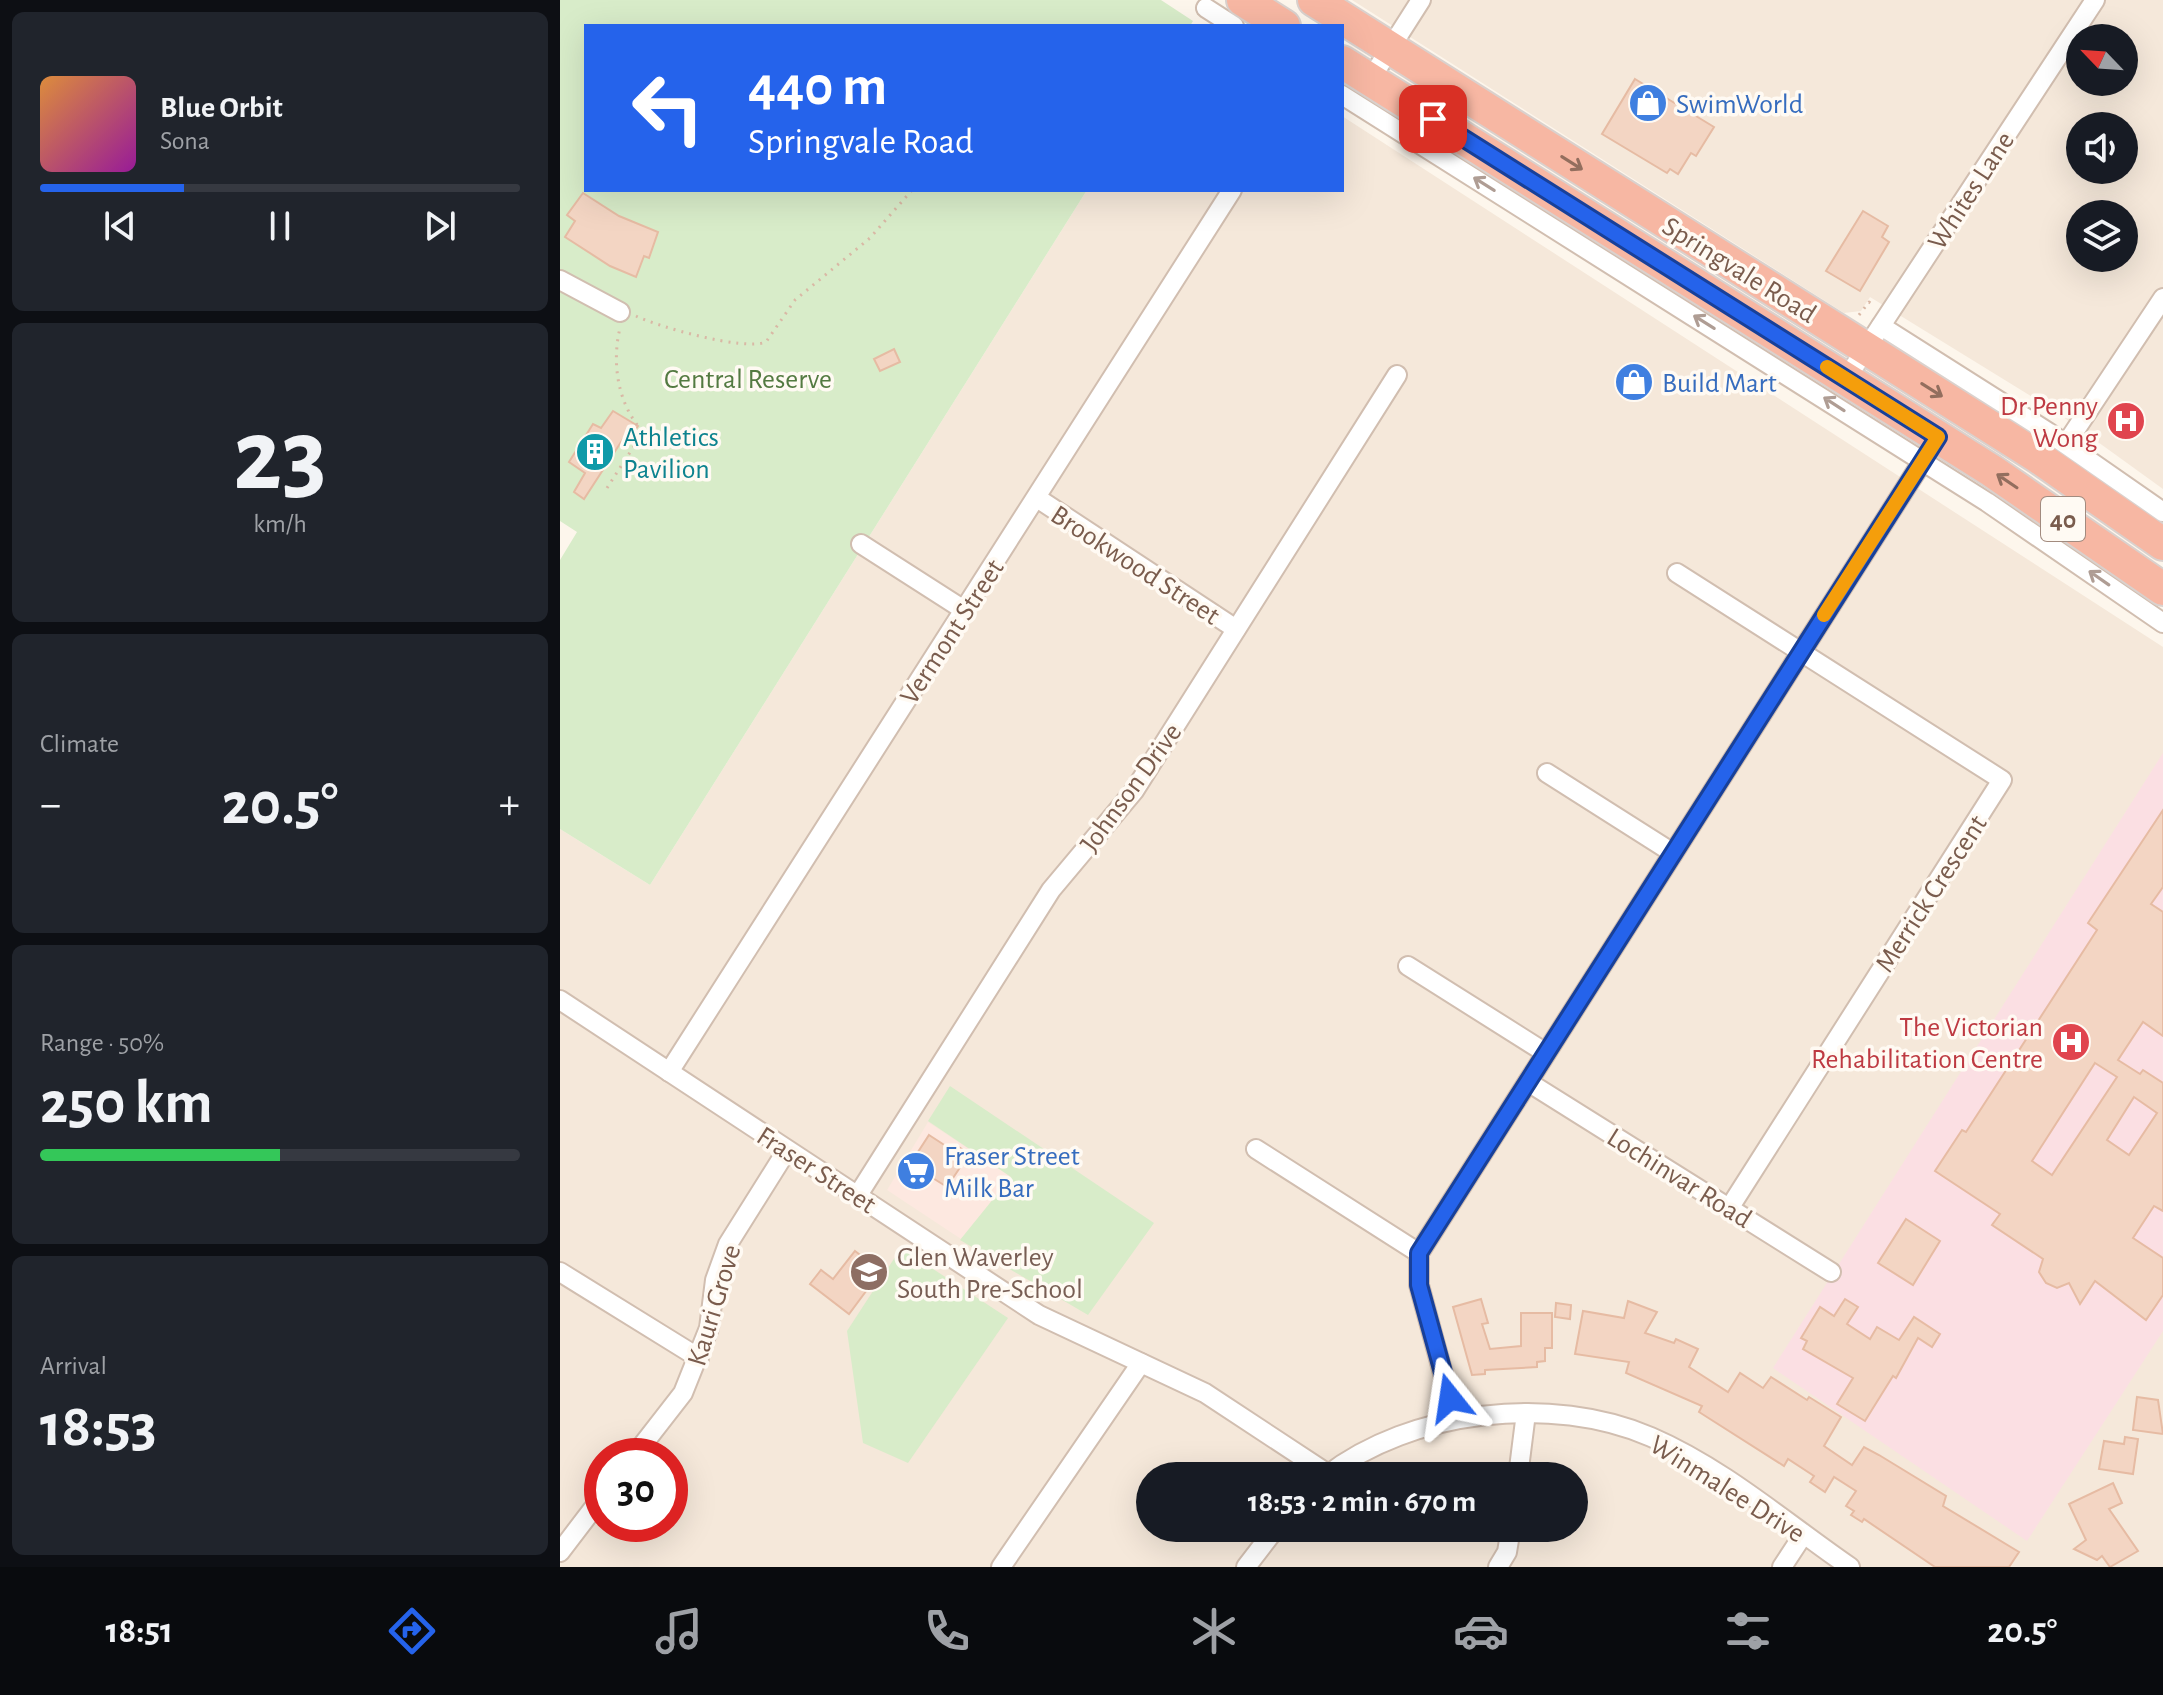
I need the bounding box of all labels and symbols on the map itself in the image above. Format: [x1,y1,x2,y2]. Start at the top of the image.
north arrow [2066,24,2138,96]
shop icon: SwimWorld [1627,82,1669,124]
pin [1399,85,1467,153]
place label: SwimWorld [1676,91,1803,119]
street label: Whites Lane [1923,127,2020,255]
one-way arrow [1561,154,1583,171]
one-way arrow [1473,175,1495,192]
street label: Springvale Road [1657,212,1821,329]
one-way arrow [1693,314,1716,330]
shop icon: Build Mart [1613,361,1655,403]
park label: Central Reserve [664,366,832,394]
place label: Build Mart [1662,370,1777,398]
one-way arrow [1920,383,1943,399]
place label: Dr Penny Wong [2000,393,2098,453]
one-way arrow [1823,396,1845,412]
hospital icon: Dr Penny Wong [2105,400,2147,442]
place label: Athletics Pavilion [623,424,719,484]
building icon: Athletics Pavilion [574,431,616,473]
one-way arrow [1996,473,2018,489]
road number: 40 [2041,497,2085,541]
street label: Brookwood Street [1045,501,1224,631]
street label: Vermont Street [896,555,1010,709]
one-way arrow [2089,570,2111,586]
street label: Johnson Drive [1076,719,1188,858]
street label: Merrick Crescent [1871,811,1993,978]
place label: The Victorian Rehabilitation Centre [1811,1014,2043,1074]
hospital icon: The Victorian Rehabilitation Centre [2050,1021,2092,1063]
street label: Fraser Street [751,1122,880,1219]
street label: Lochinvar Road [1602,1123,1756,1234]
place label: Fraser Street Milk Bar [944,1143,1080,1203]
supermarket icon: Fraser Street Milk Bar [895,1150,937,1192]
street label: Kauri Grove [683,1242,747,1370]
place label: Glen Waverley South Pre-School [897,1244,1083,1304]
school or university icon: Glen Waverley South Pre-School [848,1251,890,1293]
position arrow [1408,1356,1492,1440]
street label: Winmalee Drive [1645,1431,1809,1548]
speed limit sign: 30 [584,1438,688,1542]

